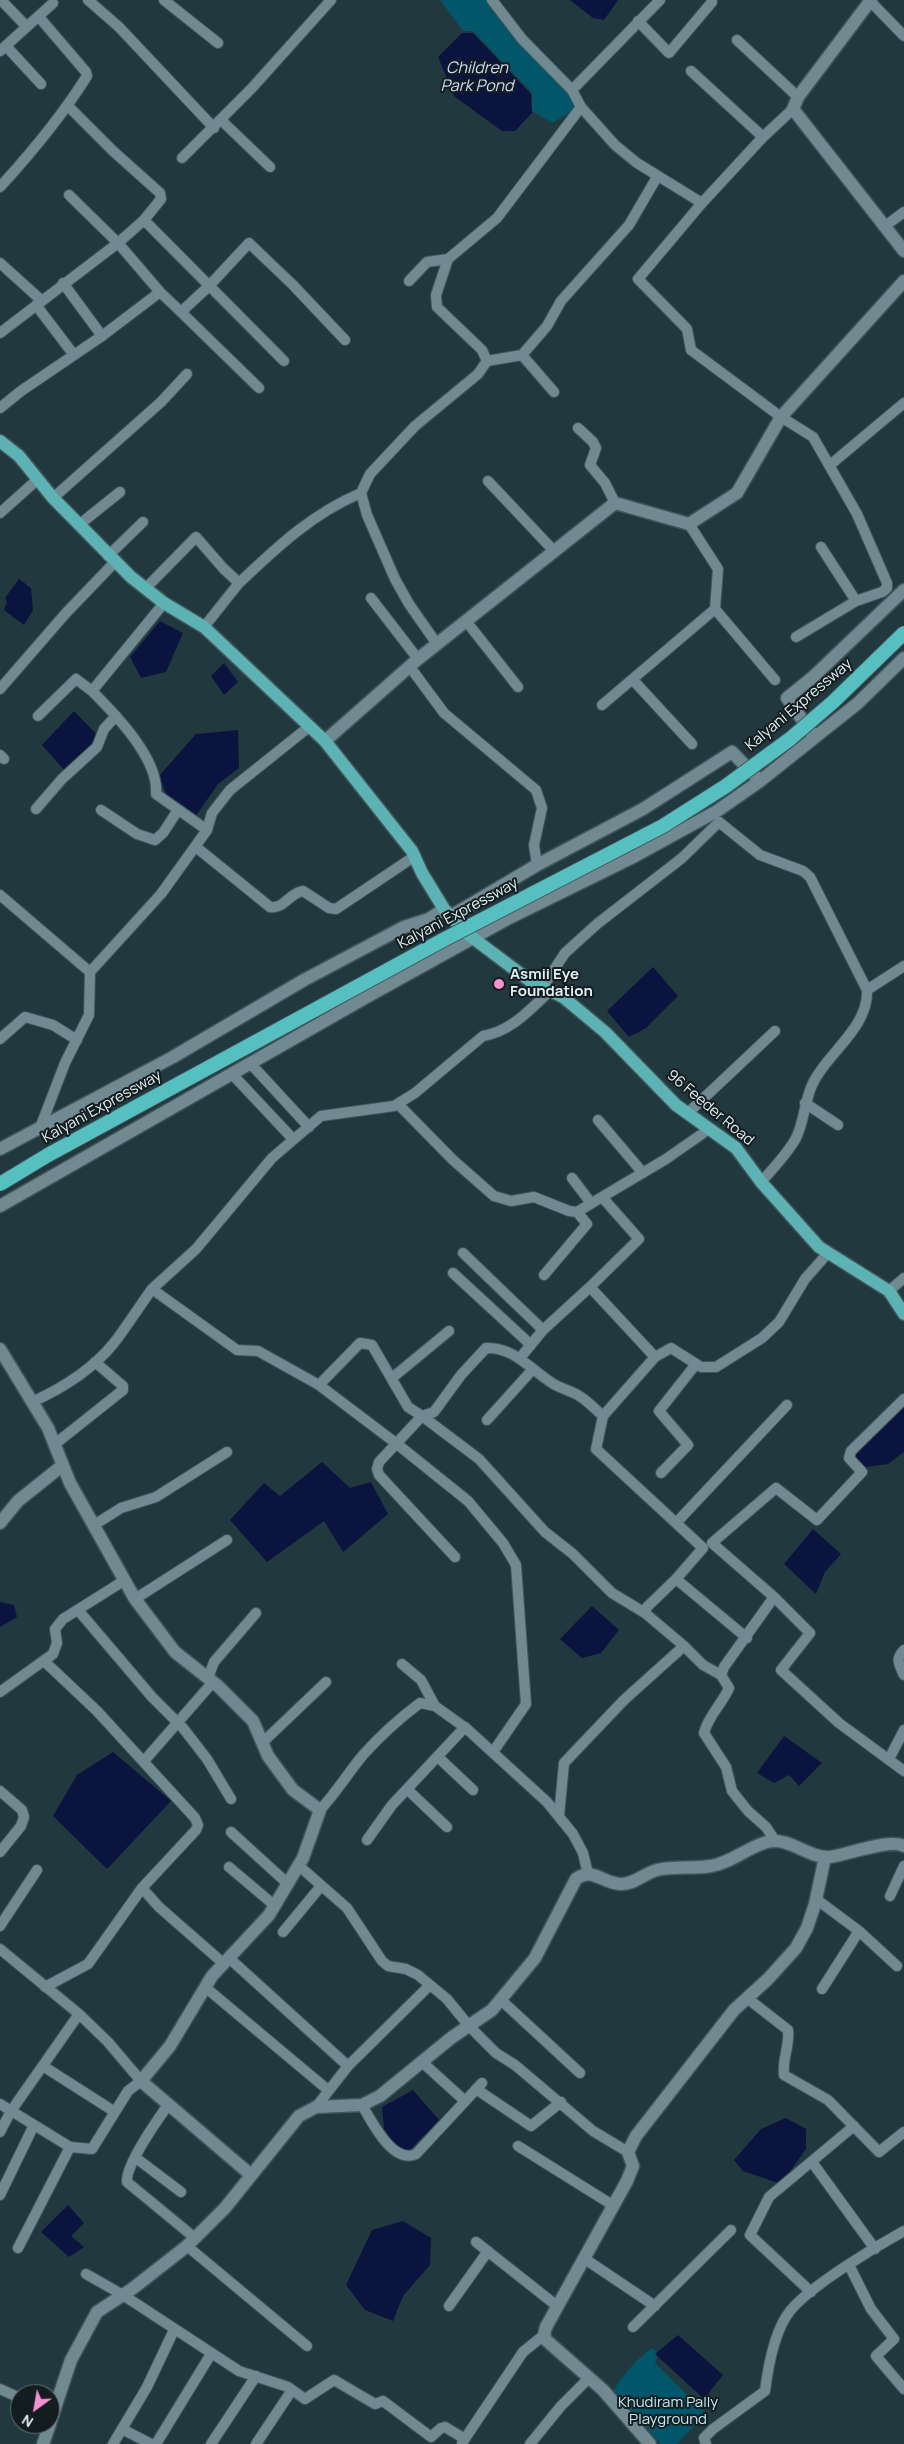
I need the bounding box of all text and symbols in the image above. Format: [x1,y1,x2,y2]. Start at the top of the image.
water label: Children Park Pond [440,59,514,97]
street label: Kalyani Expressway [742,655,856,755]
street label: Kalyani Expressway [395,875,521,953]
place label: Asmii Eye Foundation [510,966,593,1001]
marker: Asmii Eye Foundation [492,977,506,991]
street label: 96 Feeder Road [663,1066,757,1150]
street label: Kalyani Expressway [39,1067,165,1147]
north arrow [10,2384,60,2434]
park label: Khudiram Pally Playground [618,2394,718,2429]
text: N [18,2411,37,2432]

